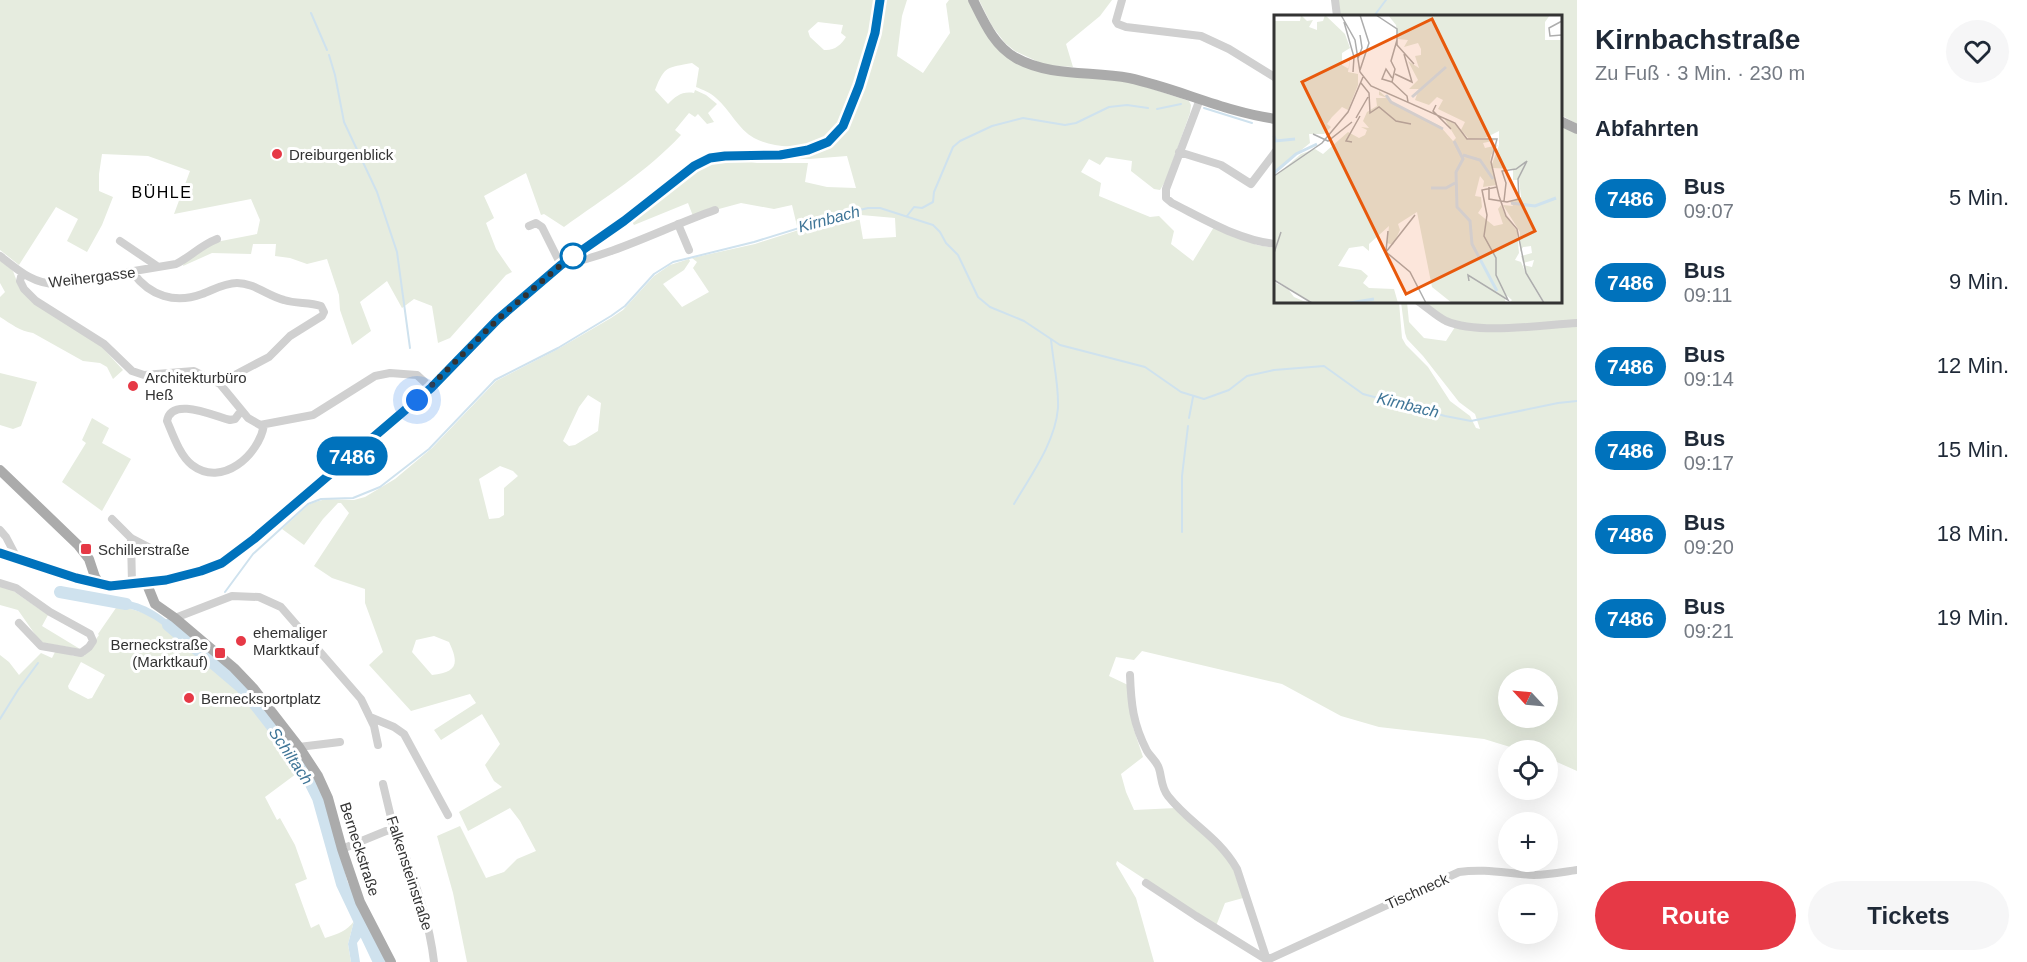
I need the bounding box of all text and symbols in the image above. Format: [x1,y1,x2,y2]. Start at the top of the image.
inset map [1274,15,1562,303]
button: heart [1946,20,2009,83]
text: Kirnbachstraße [1595,24,1800,55]
text: Zu Fuß · 3 Min. · 230 m [1595,62,1805,84]
text: Abfahrten [1595,116,1699,141]
place label: Dreiburgenblick [289,146,394,163]
marker: Dreiburgenblick [270,147,284,161]
text: Bus [1684,174,1725,199]
district label: BÜHLE [132,184,192,201]
text: 5 Min. [1949,185,2009,210]
text: 7486 [1607,187,1654,210]
text: 09:07 [1684,200,1734,222]
water label: Kirnbach [796,203,862,235]
unlabelled marker [560,243,586,269]
text: Bus [1684,258,1725,283]
street label: Weihergasse [48,263,136,291]
text: 9 Min. [1949,269,2009,294]
text: 7486 [1607,271,1654,294]
text: 09:11 [1684,284,1732,306]
text: Bus [1684,342,1725,367]
text: 12 Min. [1937,353,2009,378]
text: 7486 [1607,355,1654,378]
text: 09:14 [1684,368,1734,390]
place label: Architekturbüro Heß [145,369,247,403]
marker: Architekturbüro Heß [126,379,140,393]
your location [402,385,432,415]
water label: Kirnbach [1375,389,1441,421]
text: Bus [1684,426,1725,451]
line badge: 7486 [310,436,394,476]
text: 15 Min. [1937,437,2009,462]
text: 7486 [1607,439,1654,462]
text: 7486 [329,445,375,468]
text: 09:17 [1684,452,1734,474]
text: Bus [1684,510,1725,535]
text: 18 Min. [1937,521,2009,546]
text: 7486 [1607,523,1654,546]
text: 09:20 [1684,536,1734,558]
place label: Schillerstraße [98,541,190,558]
marker: Schillerstraße [79,542,93,556]
text: Bus [1684,594,1725,619]
text: 19 Min. [1937,605,2009,630]
text: 7486 [1607,607,1654,630]
text: 09:21 [1684,620,1734,642]
place label: ehemaliger Marktkauf [253,624,327,658]
marker: ehemaliger Marktkauf [234,634,248,648]
place label: Berneckstraße (Marktkauf) [110,636,208,670]
marker: Berneckstraße (Marktkauf) [213,646,227,660]
north arrow [1498,668,1558,728]
map controls [1498,668,1558,944]
place label: Bernecksportplatz [201,690,321,707]
marker: Bernecksportplatz [182,691,196,705]
water label: Schiltach [266,724,316,788]
button: locate [1498,740,1558,800]
street label: Berneckstraße [337,800,383,898]
button: + [1498,812,1558,872]
street label: Falkensteinstraße [383,814,437,932]
street label: Tischneck [1383,869,1452,912]
button: Route [1595,881,1796,950]
button: Tickets [1808,881,2009,950]
button: − [1498,884,1558,944]

